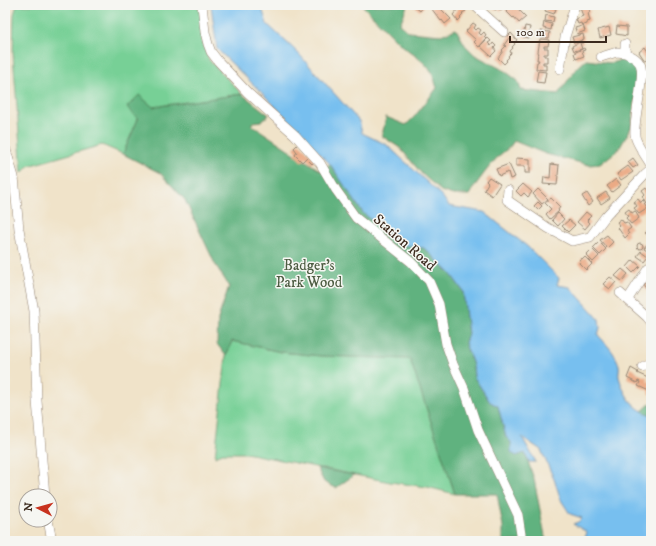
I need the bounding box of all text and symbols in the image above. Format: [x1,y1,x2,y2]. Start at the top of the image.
scale bar [510,18,606,44]
text: 100 m [516,25,545,40]
street label: Station Road [369,210,440,275]
park label: Badger's Park Wood [276,256,343,292]
north arrow [18,488,58,528]
text: N [22,502,36,512]

